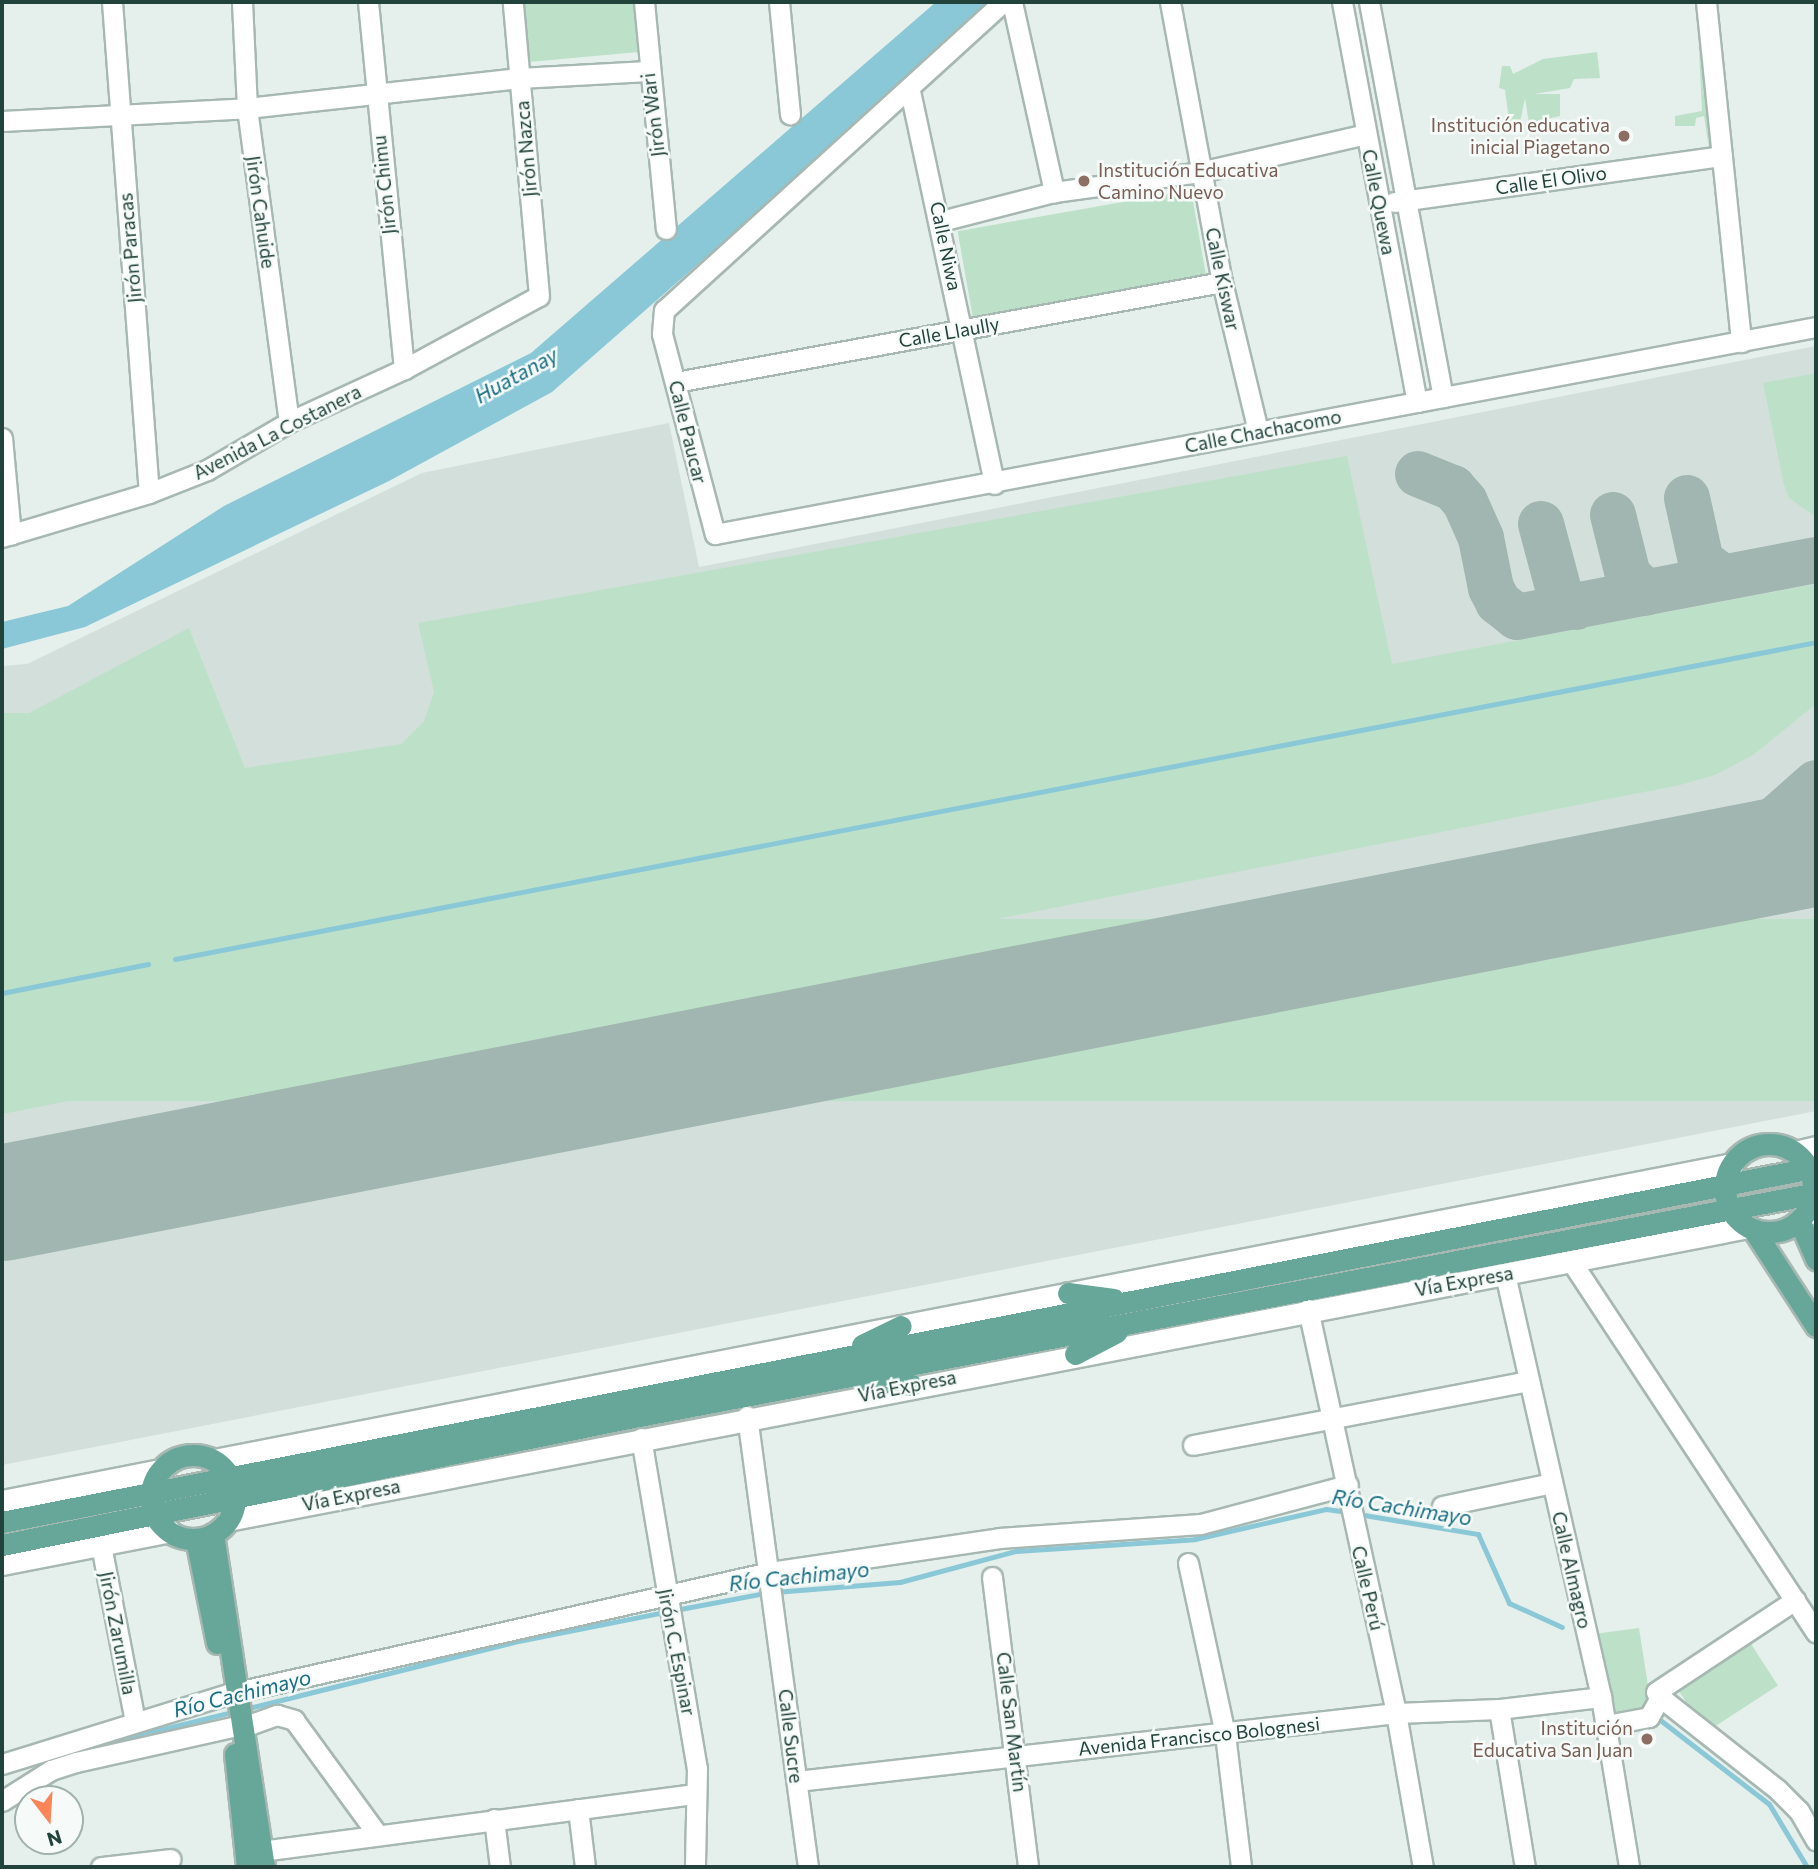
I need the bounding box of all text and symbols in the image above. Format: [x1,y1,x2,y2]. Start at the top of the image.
street label: Jirón Wari [637,72,669,158]
street label: Jirón Nazca [510,100,542,198]
place label: Institución educativa inicial Piagetano [1431,114,1610,158]
marker: Institución educativa inicial Piagetano [1616,128,1632,144]
street label: Jirón Chimu [367,134,401,236]
street label: Calle Quewa [1358,147,1400,257]
street label: Jirón Cahuide [242,154,280,270]
place label: Institución Educativa Camino Nuevo [1098,159,1278,203]
street label: Calle El Olivo [1494,161,1608,199]
marker: Institución Educativa Camino Nuevo [1076,173,1092,189]
street label: Jirón Paracas [114,192,146,304]
street label: Calle Niwa [925,199,967,293]
street label: Calle Kiswar [1201,225,1245,333]
street label: Calle Llaully [897,312,1001,352]
water label: Huatanay [470,342,562,408]
street label: Calle Paucar [664,378,712,486]
street label: Avenida La Costanera [189,380,365,484]
street label: Calle Chachacomo [1183,405,1343,457]
street label: Vía Expresa [1413,1261,1515,1301]
street label: Vía Expresa [856,1365,958,1407]
street label: Vía Expresa [300,1474,402,1516]
water label: Río Cachimayo [1330,1484,1474,1530]
street label: Calle Almagro [1547,1509,1597,1631]
street label: Calle Perú [1347,1543,1389,1633]
water label: Río Cachimayo [727,1556,871,1596]
street label: Jirón Zarumilla [95,1569,141,1697]
street label: Jirón C. Espinar [653,1586,701,1718]
street label: Calle San Martín [992,1651,1032,1793]
water label: Río Cachimayo [170,1664,314,1722]
street label: Calle Sucre [774,1688,808,1784]
street label: Avenida Francisco Bolognesi [1077,1712,1321,1760]
place label: Institución Educativa San Juan [1472,1717,1633,1761]
marker: Institución Educativa San Juan [1639,1731,1655,1747]
north arrow [14,1785,84,1855]
text: N [45,1826,65,1852]

